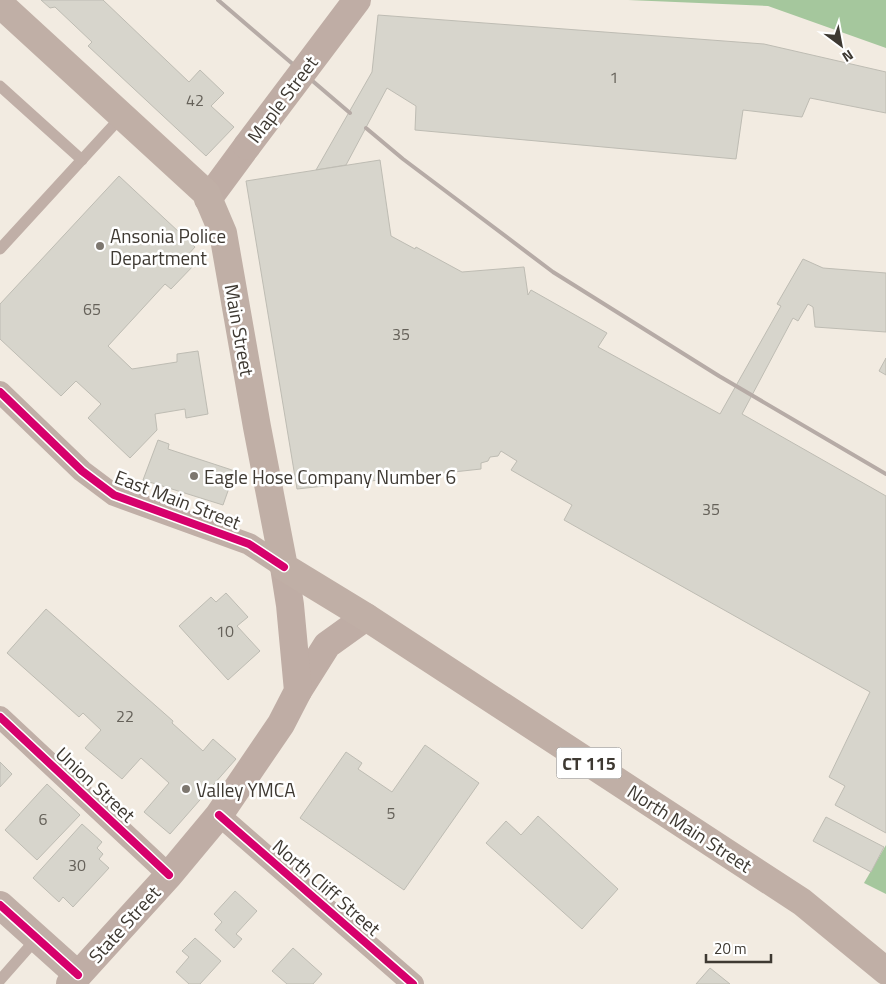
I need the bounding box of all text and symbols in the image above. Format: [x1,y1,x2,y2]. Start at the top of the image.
north arrow [816,20,866,70]
text: N [838,45,858,68]
street label: Maple Street [240,49,325,149]
house number: 1 [610,65,618,89]
house number: 42 [186,88,204,112]
place label: Ansonia Police Department [110,221,226,272]
marker: Ansonia Police Department [94,240,106,252]
street label: Main Street [218,282,262,379]
house number: 65 [83,297,101,321]
house number: 35 [392,322,410,346]
street label: East Main Street [111,462,245,536]
place label: Eagle Hose Company Number 6 [204,462,456,491]
marker: Eagle Hose Company Number 6 [188,470,200,482]
house number: 35 [702,497,720,521]
house number: 10 [216,619,234,643]
house number: 22 [116,704,134,728]
street label: Union Street [50,739,143,829]
road number: CT 115 [556,748,622,778]
place label: Valley YMCA [196,775,295,804]
street label: North Main Street [622,777,758,879]
marker: Valley YMCA [180,783,192,795]
house number: 5 [387,801,396,825]
house number: 6 [39,807,48,831]
street label: North Cliff Street [267,832,388,942]
house number: 30 [68,853,86,877]
street label: State Street [81,878,167,969]
scale bar [706,932,771,964]
text: 20 m [714,937,747,960]

